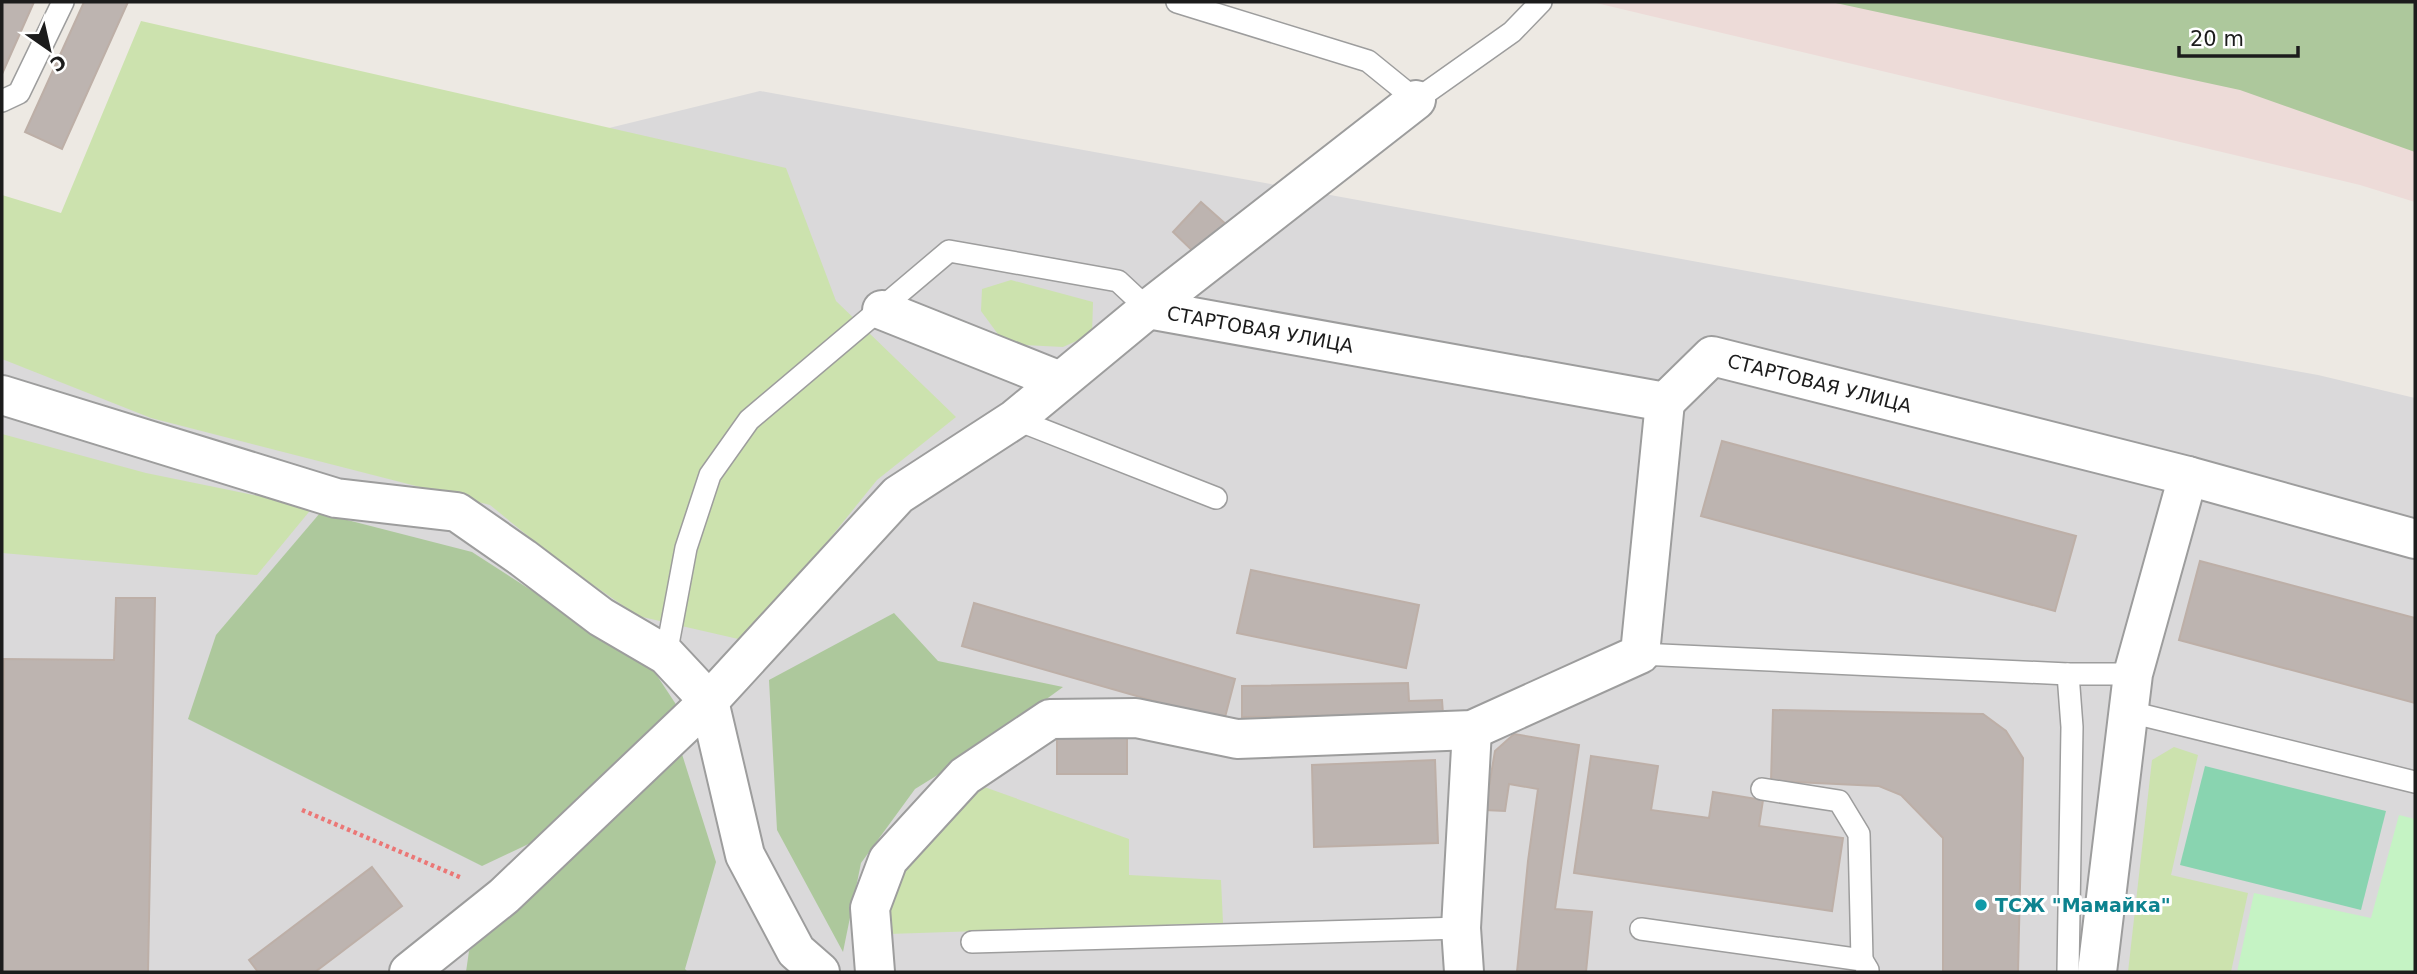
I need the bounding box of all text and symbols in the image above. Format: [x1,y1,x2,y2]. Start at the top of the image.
north arrow [14,14,84,84]
scale bar [2179,14,2298,58]
text: 20 m [2190,27,2244,51]
text: С [47,50,70,76]
street label: СТАРТОВАЯ УЛИЦА [1165,302,1355,357]
street label: СТАРТОВАЯ УЛИЦА [1725,349,1914,417]
place label: ТСЖ "Мамайка" [1995,894,2171,916]
marker: ТСЖ "Мамайка" [1973,897,1989,913]

